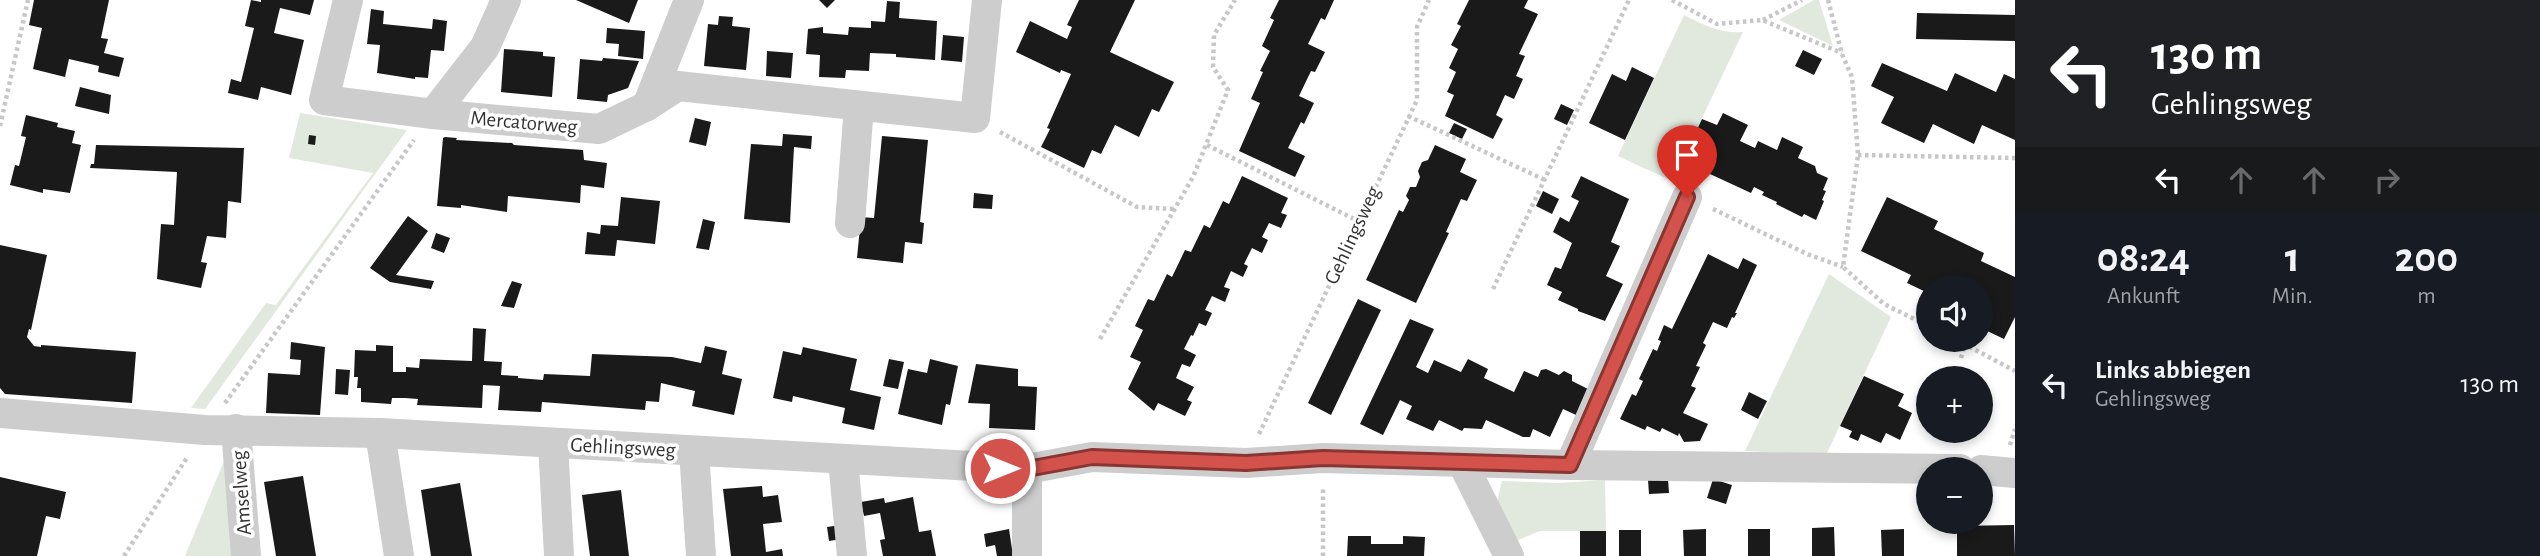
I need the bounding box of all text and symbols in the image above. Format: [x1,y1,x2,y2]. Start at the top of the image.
icon: left [2036,28,2127,119]
text: 130 m [2151,30,2262,79]
text: Gehlingsweg [2151,88,2312,120]
street label: Mercatorweg [470,107,579,138]
pin [1657,125,1717,197]
icon: arrive [1668,136,1706,174]
icon: left [2149,161,2187,199]
icon: ahead [2222,161,2260,199]
icon: ahead [2295,161,2333,199]
icon: right [2368,161,2406,199]
street label: Gehlingsweg [1321,182,1385,287]
text: 08:24 [2097,237,2190,279]
text: 1 [2285,237,2300,279]
text: 200 [2395,237,2458,279]
map controls [1916,275,1993,534]
button: sound [1916,275,1993,352]
text: Ankunft [2107,285,2180,308]
text: Min. [2272,285,2313,308]
text: m [2417,285,2436,308]
text: Links abbiegen [2095,357,2251,383]
button: + [1916,366,1993,443]
icon: left [2036,366,2074,404]
text: 130 m [2461,371,2519,397]
text: Gehlingsweg [2095,388,2210,411]
position arrow [963,431,1037,505]
street label: Gehlingsweg [570,434,677,461]
street label: Amselweg [228,449,255,536]
button: − [1916,457,1993,534]

